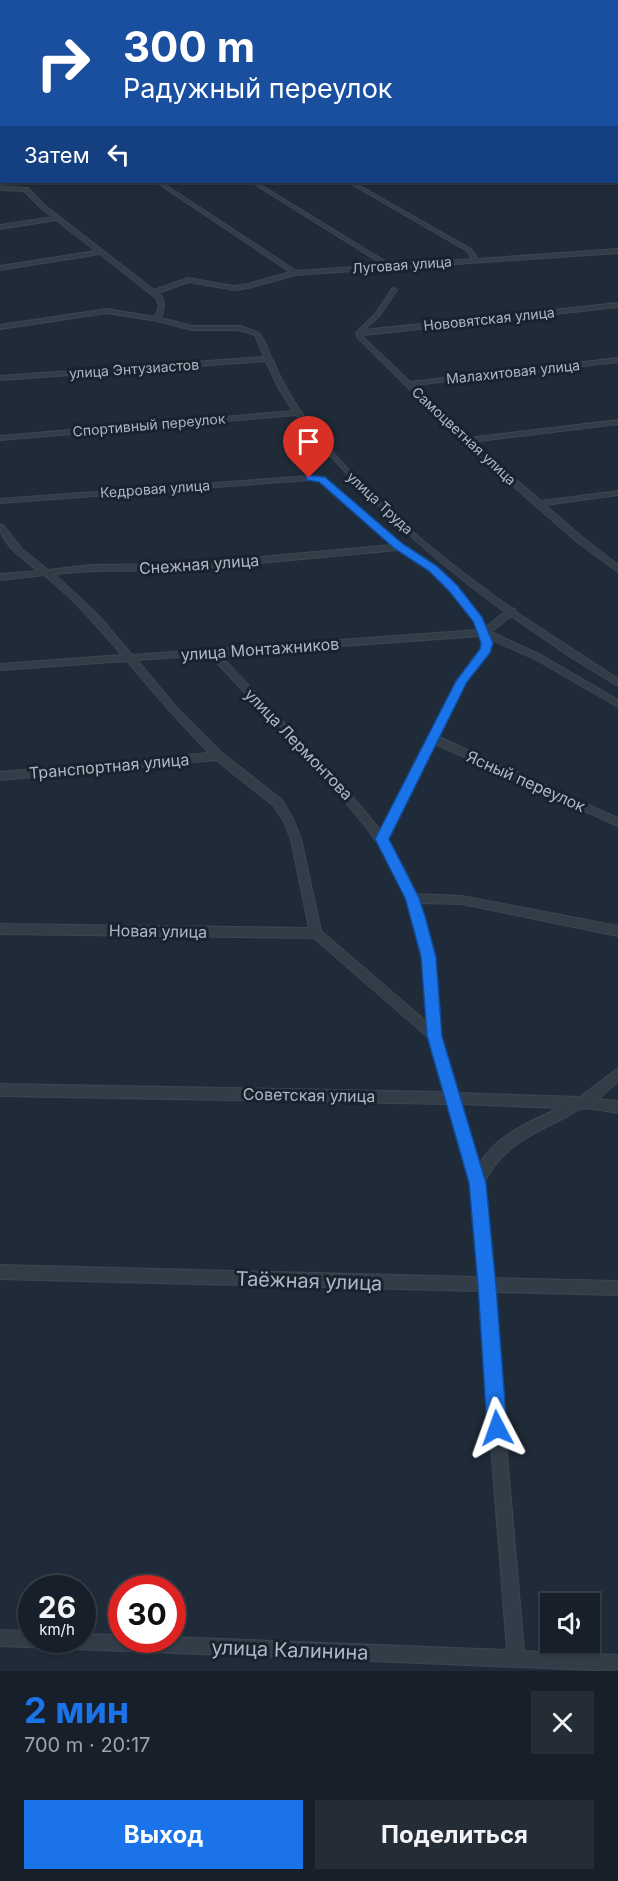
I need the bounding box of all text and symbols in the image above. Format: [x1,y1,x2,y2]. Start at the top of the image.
text: 300 m [123,21,255,72]
icon: right [24,24,102,102]
text: Радужный переулок [123,72,392,105]
icon: left [102,138,135,171]
text: Затем [24,142,90,168]
street label: Луговая улица [352,253,452,276]
street label: Нововятская улица [422,303,555,334]
street label: улица Энтузиастов [68,355,200,382]
street label: Малахитовая улица [445,356,581,387]
street label: Самоцветная улица [409,383,520,488]
street label: Спортивный переулок [72,409,226,440]
pin [283,416,334,478]
icon: arrive [292,425,325,458]
street label: улица Труда [344,468,417,538]
street label: Кедровая улица [99,476,210,501]
street label: Снежная улица [138,550,260,578]
street label: улица Монтажников [180,633,340,665]
street label: улица Лермонтова [241,684,357,804]
street label: Ясный переулок [464,746,589,816]
street label: Транспортная улица [28,749,190,783]
street label: Новая улица [109,920,207,942]
street label: Советская улица [243,1084,375,1106]
street label: Таёжная улица [235,1266,383,1296]
position arrow [465,1396,529,1460]
speed limit sign: 30 [108,1575,186,1653]
text: 26 [38,1589,76,1625]
map controls [540,1593,600,1653]
button: sound [540,1593,600,1653]
text: km/h [39,1620,75,1639]
street label: улица Калинина [211,1635,369,1665]
text: 2 мин [24,1688,129,1732]
button: close [531,1691,594,1754]
text: 700 m · 20:17 [24,1733,150,1757]
button: Выход [24,1800,303,1869]
button: Поделиться [315,1800,594,1869]

